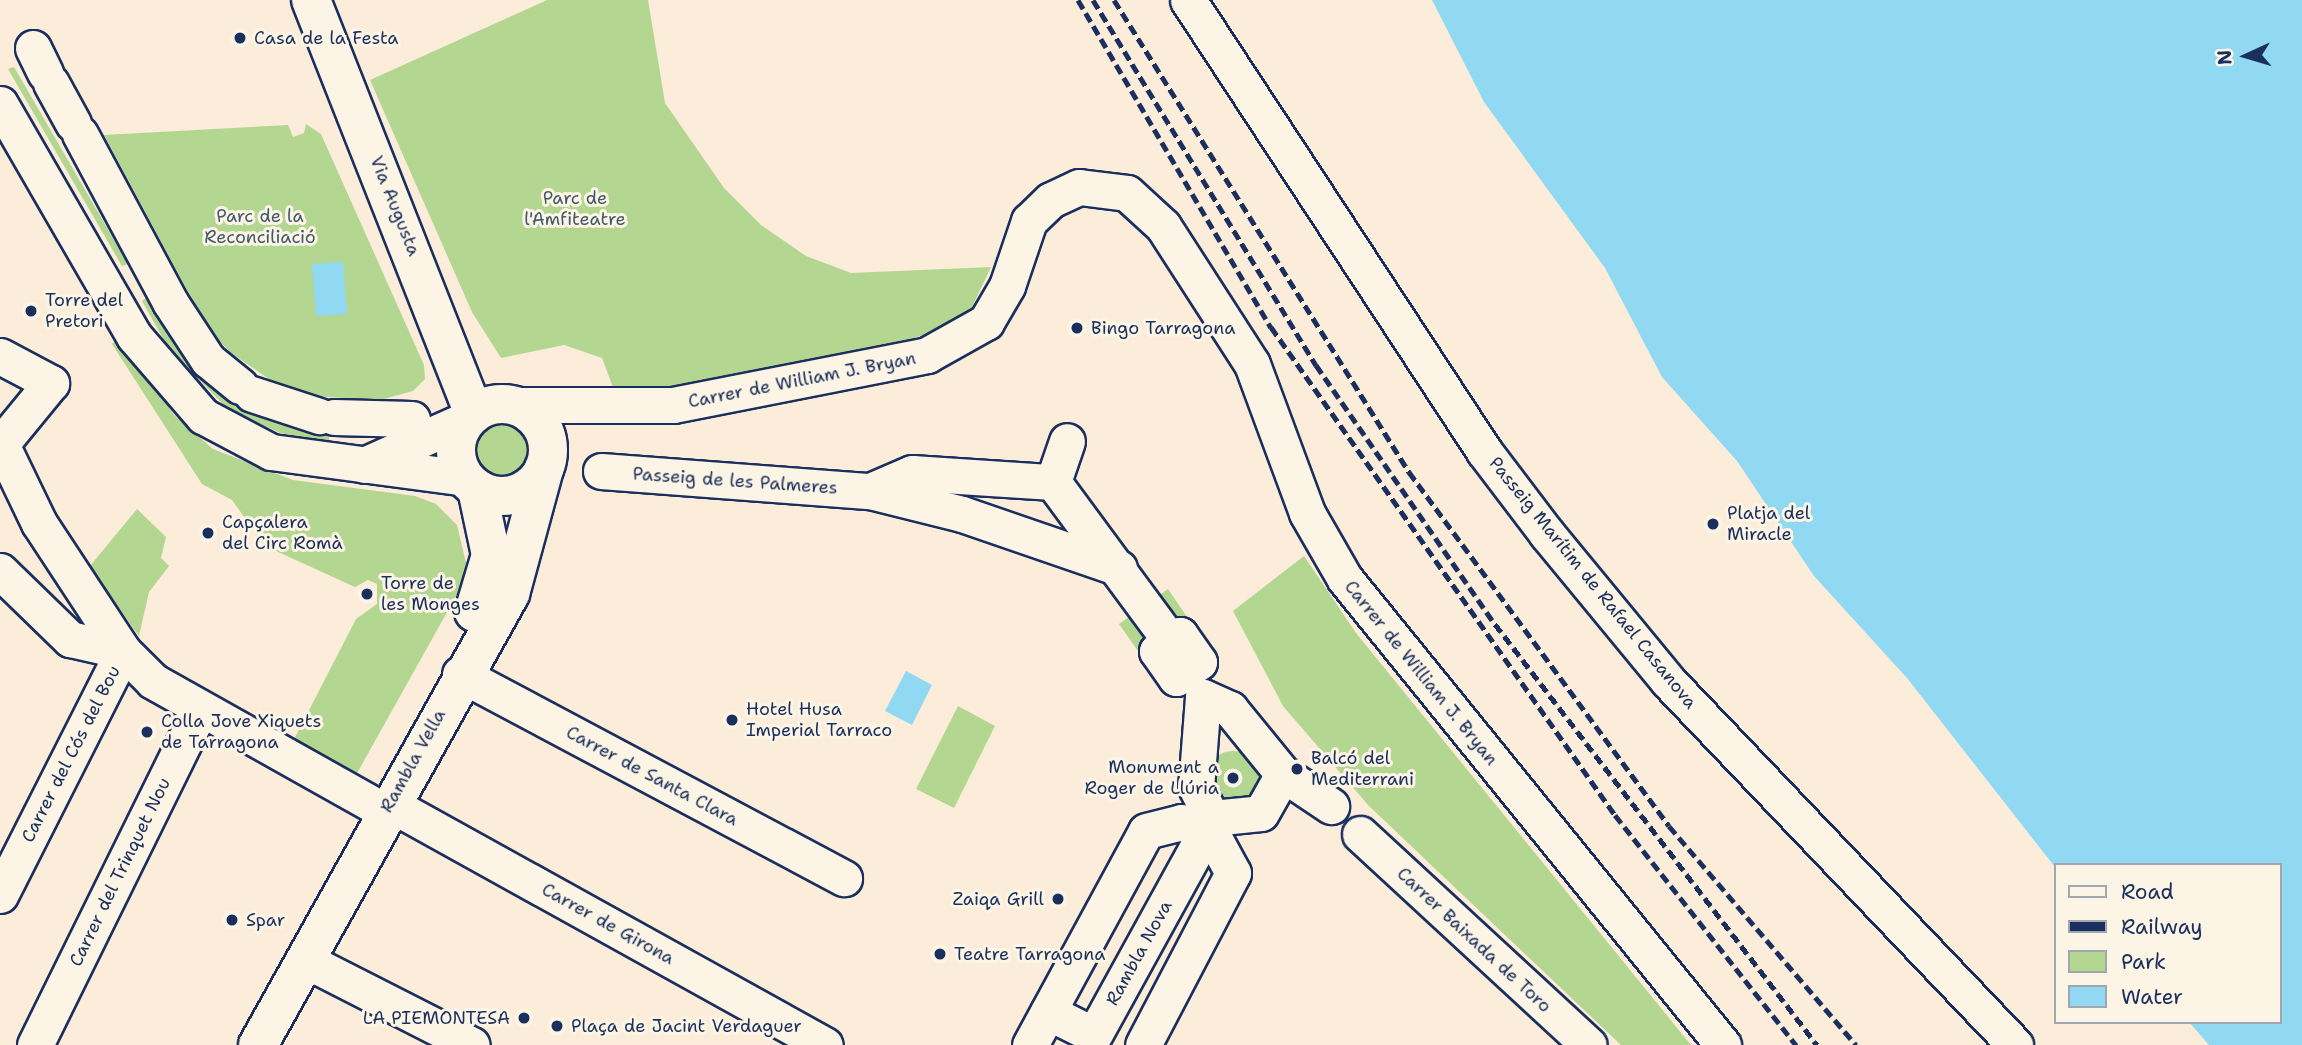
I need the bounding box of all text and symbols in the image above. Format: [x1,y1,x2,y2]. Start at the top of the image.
north arrow [2211,21,2281,91]
place label: Casa de la Festa [254,27,399,49]
marker: Casa de la Festa [232,30,248,46]
text: N [2212,49,2238,66]
street label: Via Augusta [365,153,425,259]
park label: Parc de l'Amfiteatre [524,188,626,230]
park label: Parc de la Reconciliació [204,206,316,248]
place label: Torre del Pretori [45,290,123,332]
marker: Torre del Pretori [23,303,39,319]
place label: Bingo Tarragona [1091,317,1235,339]
marker: Bingo Tarragona [1069,320,1085,336]
street label: Carrer de William J. Bryan [686,347,918,413]
street label: Passeig Marítim de Rafael Casanova [1485,453,1701,713]
street label: Passeig de les Palmeres [632,463,838,499]
place label: Platja del Miracle [1727,503,1810,546]
place label: Capçalera del Circ Romà [222,512,343,554]
marker: Platja del Miracle [1705,516,1721,532]
marker: Capçalera del Circ Romà [200,525,216,541]
place label: Torre de les Monges [381,573,480,616]
street label: Carrer de William J. Bryan [1340,576,1502,770]
marker: Torre de les Monges [359,586,375,602]
street label: Carrer del Cós del Bou [17,662,125,846]
place label: Hotel Husa Imperial Tarraco [746,699,892,742]
street label: Rambla Vella [376,706,450,816]
place label: Colla Jove Xiquets de Tarragona [161,711,321,754]
marker: Hotel Husa Imperial Tarraco [724,712,740,728]
street label: Carrer de Santa Clara [562,721,742,831]
marker: Colla Jove Xiquets de Tarragona [139,724,155,740]
place label: Balcó del Mediterrani [1311,748,1414,790]
place label: Monument a Roger de Llúria [1085,757,1219,800]
marker: Balcó del Mediterrani [1289,761,1305,777]
marker: Monument a Roger de Llúria [1225,770,1241,786]
street label: Carrer del Trinquet Nou [65,774,175,970]
street label: Carrer Baixada de Toro [1392,863,1556,1017]
legend [2054,863,2281,1024]
text: Road [2121,878,2174,906]
street label: Carrer de Girona [538,879,678,969]
place label: Zaiqa Grill [952,888,1044,910]
marker: Zaiqa Grill [1050,891,1066,907]
street label: Rambla Nova [1101,897,1177,1009]
place label: Spar [246,909,285,931]
marker: Spar [224,912,240,928]
text: Railway [2121,913,2203,941]
place label: Teatre Tarragona [954,943,1105,965]
marker: Teatre Tarragona [932,946,948,962]
text: Park [2121,948,2166,976]
text: Water [2121,983,2183,1011]
place label: LA PIEMONTESA [363,1007,510,1029]
marker: LA PIEMONTESA [516,1010,532,1026]
place label: Plaça de Jacint Verdaguer [571,1015,802,1037]
marker: Plaça de Jacint Verdaguer [549,1018,565,1034]

